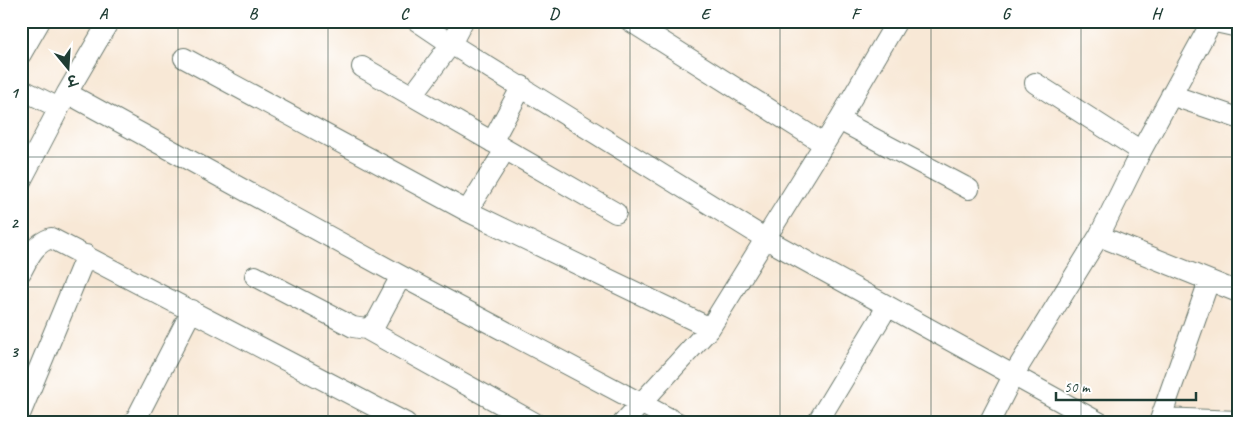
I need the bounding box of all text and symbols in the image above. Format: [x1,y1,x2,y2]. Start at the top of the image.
text: A [99,4,109,24]
text: B [249,4,259,24]
text: C [400,4,410,24]
text: D [549,4,560,24]
text: E [701,4,712,24]
text: F [851,4,862,24]
text: G [1002,4,1012,24]
text: H [1151,4,1163,24]
north arrow [42,42,92,92]
text: उ [63,70,81,90]
text: 1 [10,83,19,103]
text: 2 [10,213,19,233]
text: 3 [10,342,19,362]
scale bar [1056,369,1196,401]
text: 50 m [1064,378,1091,397]

